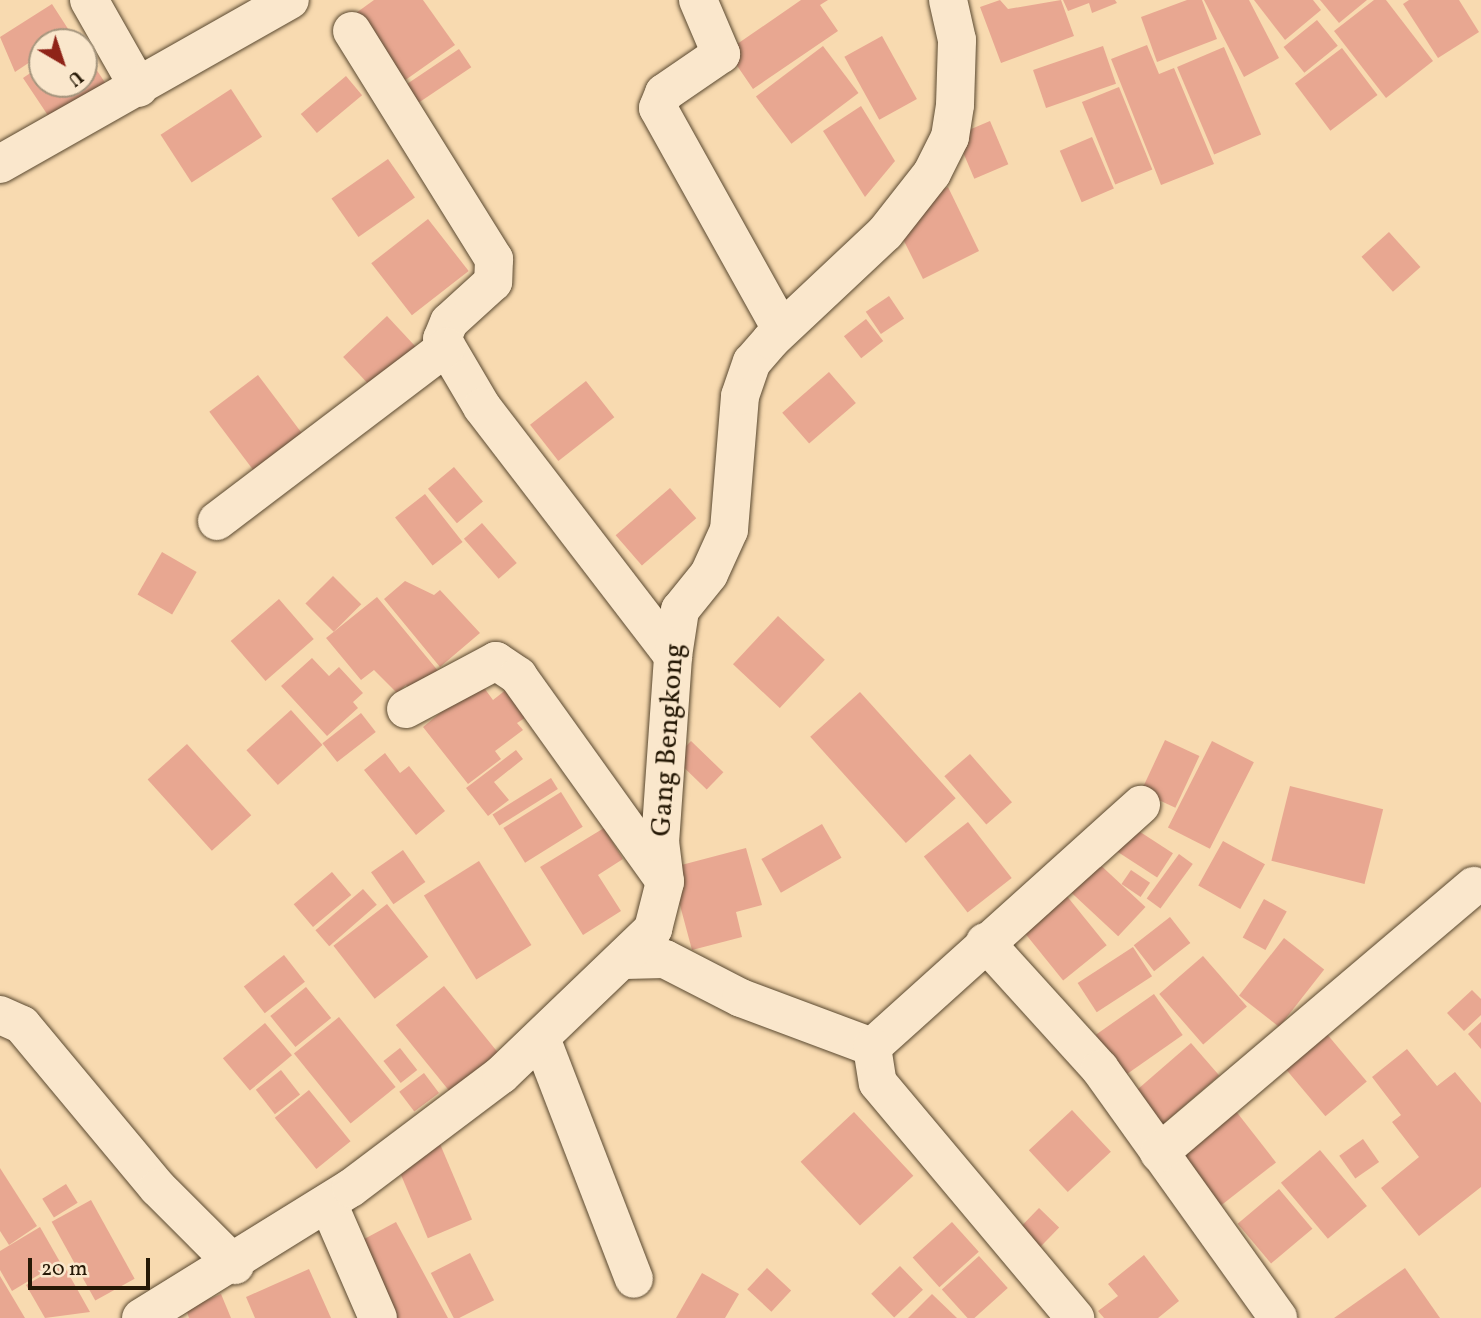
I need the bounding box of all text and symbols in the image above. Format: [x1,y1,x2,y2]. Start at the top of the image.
north arrow [28,28,98,98]
text: U [62,64,88,92]
street label: Gang Bengkong [645,642,693,838]
scale bar [32,1244,154,1288]
text: 20 m [41,1255,87,1284]

